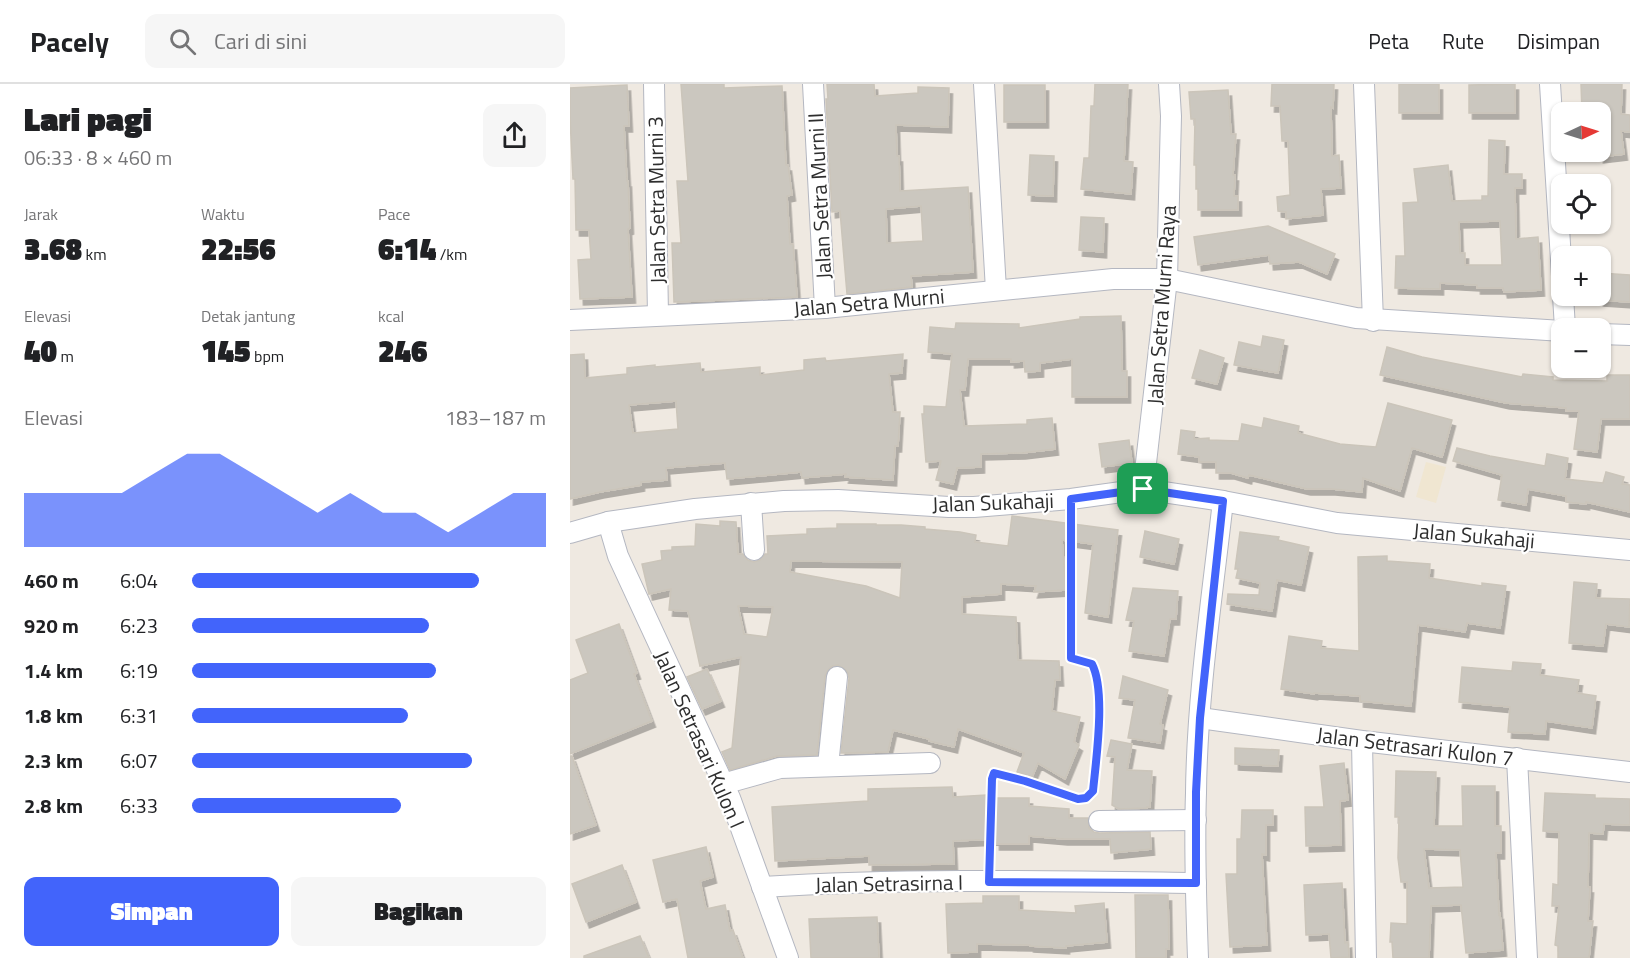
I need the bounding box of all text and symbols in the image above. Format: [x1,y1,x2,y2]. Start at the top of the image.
search box [145,14,565,68]
text: Pacely [30,20,109,63]
text: Cari di sini [214,24,307,58]
icon: search [166,25,199,58]
text: Peta [1368,25,1409,57]
text: Rute [1442,25,1484,57]
text: Disimpan [1517,25,1600,57]
text: Lari pagi [24,94,152,144]
north arrow [1551,102,1611,162]
map controls [1551,102,1611,378]
button: share [483,104,546,167]
street label: Jalan Setra Murni II [799,112,839,280]
street label: Jalan Setra Murni 3 [639,116,673,284]
text: 06:33 · 8 × 460 m [24,142,172,173]
button: locate [1551,174,1611,234]
text: Jarak [24,202,58,226]
text: Waktu [201,202,245,226]
text: Pace [378,202,410,226]
street label: Jalan Setra Murni Raya [1138,204,1184,406]
text: 3.68 [24,226,82,272]
text: 22:56 [201,226,276,272]
text: 6:14 [378,226,436,272]
text: km [82,242,107,266]
text: /km [436,242,467,266]
button: + [1551,246,1611,306]
street label: Jalan Setra Murni [792,279,946,325]
text: Elevasi [24,304,71,328]
text: Detak jantung [201,304,295,328]
text: kcal [378,304,404,328]
button: − [1551,318,1611,378]
text: 40 [24,328,57,374]
text: 145 [201,328,251,374]
text: 246 [378,328,428,374]
text: m [57,344,74,368]
text: bpm [251,344,284,368]
text: Elevasi [24,402,83,433]
text: 183–187 m [445,402,546,433]
pin [1117,463,1168,514]
icon: arrive [1126,472,1159,505]
street label: Jalan Sukahaji [932,484,1054,520]
street label: Jalan Sukahaji [1412,514,1536,556]
text: 460 m [24,565,79,596]
text: 6:04 [120,565,158,596]
text: 920 m [24,610,79,641]
text: 6:23 [120,610,158,641]
street label: Jalan Setrasari Kulon I [646,645,754,833]
text: 1.4 km [24,655,83,686]
text: 6:19 [120,655,158,686]
text: 1.8 km [24,700,83,731]
text: 6:31 [120,700,158,731]
street label: Jalan Setrasari Kulon 7 [1315,718,1515,774]
text: 2.3 km [24,745,83,776]
text: 6:07 [120,745,158,776]
text: 2.8 km [24,790,83,821]
text: 6:33 [120,790,158,821]
street label: Jalan Setrasirna I [815,866,963,900]
button: Simpan [24,877,279,946]
button: Bagikan [291,877,546,946]

